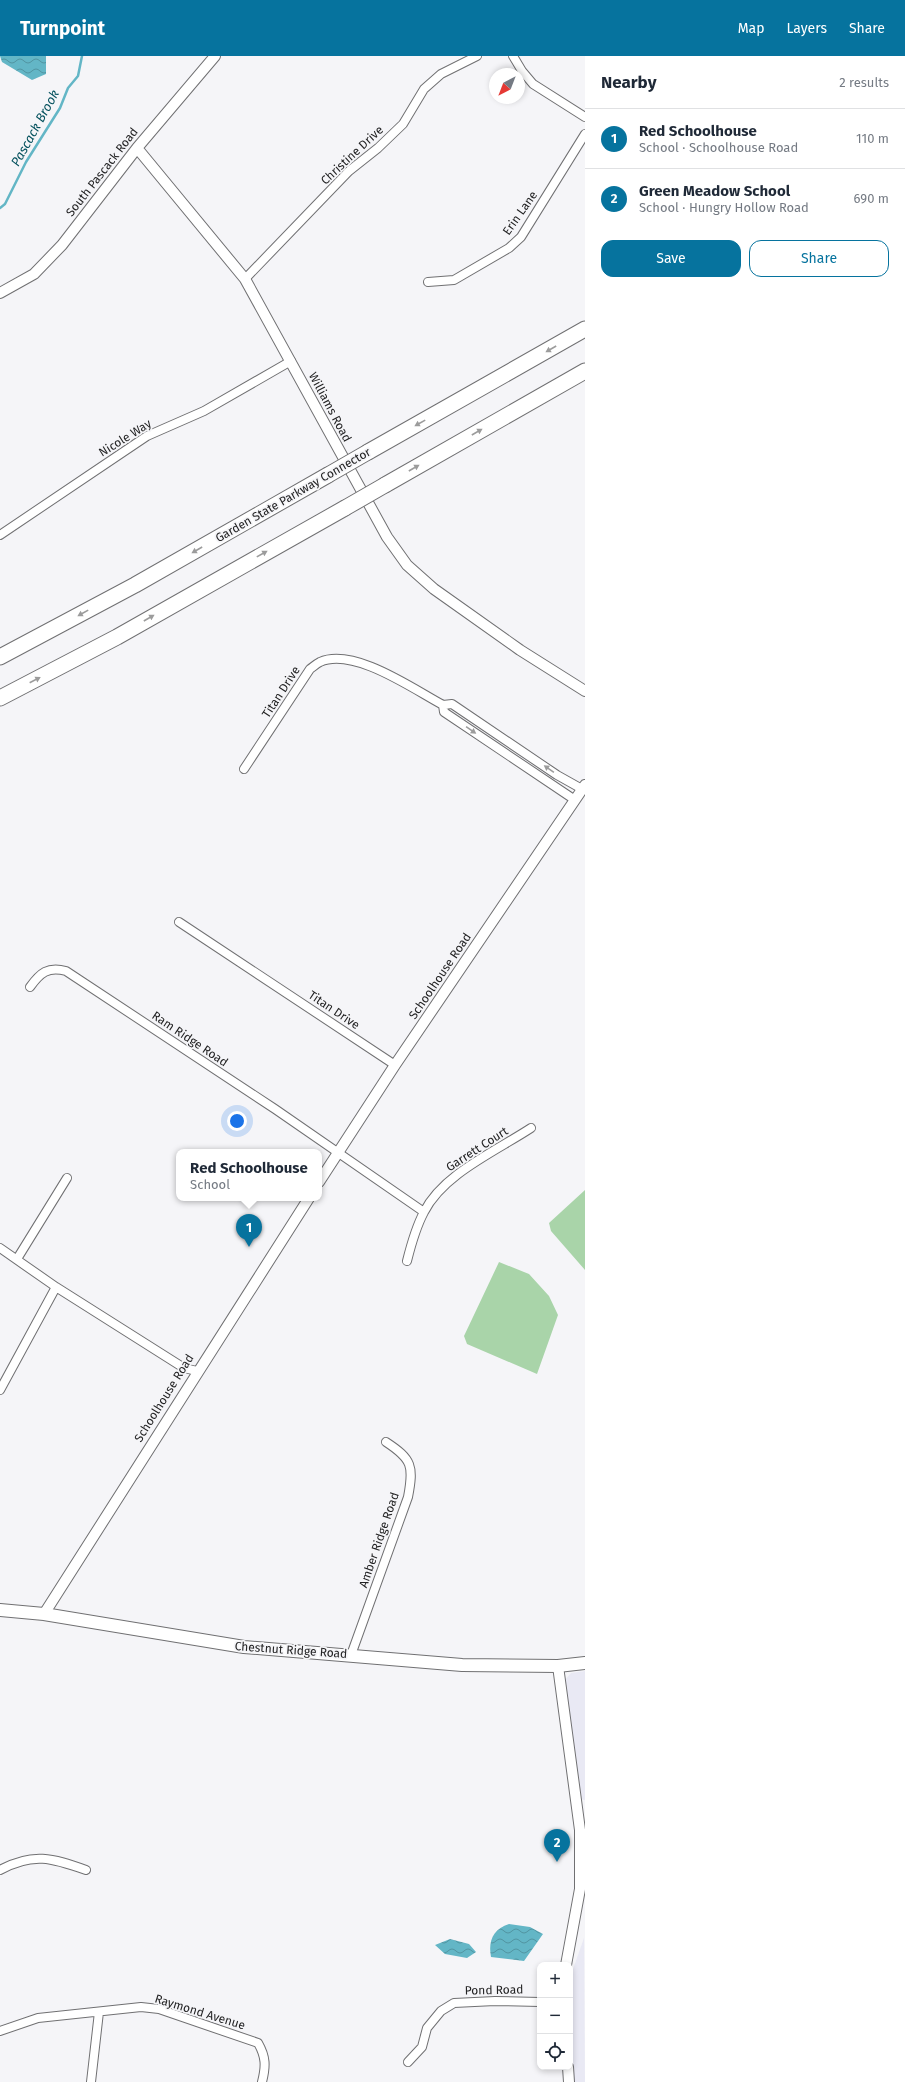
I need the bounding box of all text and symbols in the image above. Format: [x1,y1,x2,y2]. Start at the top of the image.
text: Turnpoint [20,17,105,40]
text: Map [738,20,764,37]
text: Layers [786,20,827,37]
text: Share [849,20,885,37]
north arrow [489,68,525,104]
text: Nearby [601,72,656,93]
text: 2 results [839,75,889,90]
water label: Pascack Brook [8,87,62,169]
text: Red Schoolhouse [639,122,757,140]
street label: Christine Drive [318,123,386,187]
street label: South Pascack Road [63,125,141,219]
text: 1 [611,131,617,146]
text: 110 m [856,131,889,146]
text: School · Schoolhouse Road [639,140,798,155]
text: Green Meadow School [639,182,790,200]
street label: Erin Lane [500,188,540,238]
text: 2 [611,191,617,206]
text: 690 m [854,191,889,206]
text: School · Hungry Hollow Road [639,200,809,215]
button: Save [601,240,741,277]
button: Share [749,240,889,277]
one-way arrow [545,345,557,352]
street label: Williams Road [306,370,354,444]
street label: Nicole Way [96,416,154,460]
one-way arrow [414,419,426,426]
one-way arrow [471,429,482,436]
street label: Garden State Parkway Connector [213,445,373,545]
one-way arrow [408,465,420,472]
one-way arrow [191,546,203,553]
one-way arrow [256,551,268,558]
one-way arrow [77,610,89,617]
one-way arrow [143,615,155,622]
street label: Titan Drive [259,664,303,720]
one-way arrow [29,677,41,684]
one-way arrow [466,726,476,734]
one-way arrow [544,765,554,773]
street label: Schoolhouse Road [406,930,474,1022]
street label: Titan Drive [306,988,362,1032]
street label: Ram Ridge Road [149,1008,231,1070]
your location [227,1111,247,1131]
street label: Garrett Court [443,1123,511,1174]
popup [176,1149,322,1201]
text: Red Schoolhouse [190,1159,308,1177]
text: School [190,1177,230,1192]
pin: 1 [236,1214,262,1247]
street label: Schoolhouse Road [131,1352,197,1444]
street label: Amber Ridge Road [356,1490,402,1590]
street label: Chestnut Ridge Road [234,1639,348,1661]
pin: 2 [544,1829,570,1862]
map controls [537,1962,573,2070]
button: + [537,1962,573,1998]
street label: Pond Road [465,1982,523,1998]
street label: Raymond Avenue [153,1992,247,2032]
button: − [537,1998,573,2034]
button: locate [537,2034,573,2070]

